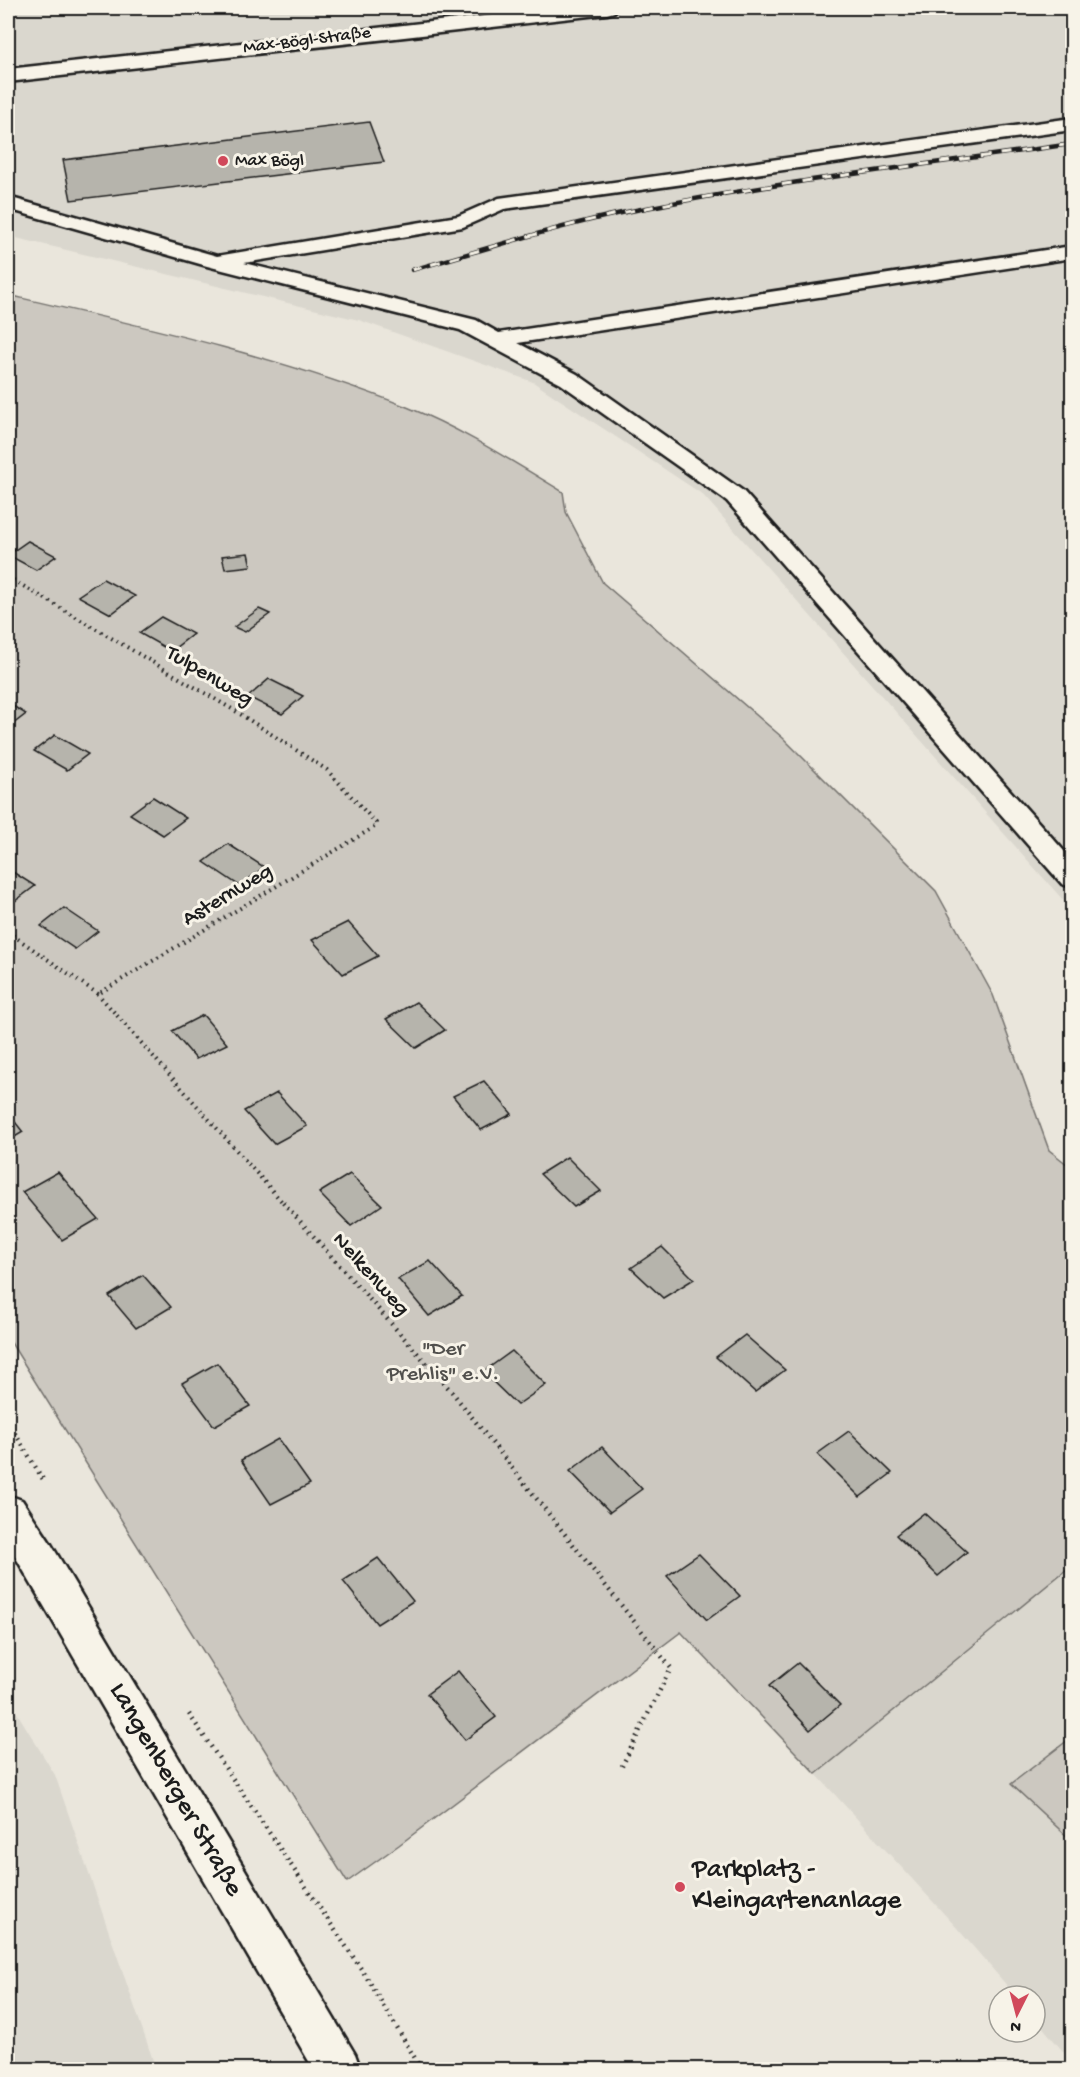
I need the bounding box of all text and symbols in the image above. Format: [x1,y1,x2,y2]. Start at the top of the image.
street label: Max-Bögl-Straße [242,23,373,59]
place label: Max Bögl [235,151,304,172]
marker: Max Bögl [216,154,230,168]
street label: Tulpenweg [159,640,257,713]
street label: Asternweg [178,859,278,933]
street label: Nelkenweg [326,1228,414,1322]
park label: "Der Prehlis" e.V. [386,1337,499,1388]
street label: Langenberger Straße [101,1678,250,1903]
place label: Parkplatz - Kleingartenanlage [691,1855,902,1918]
marker: Parkplatz - Kleingartenanlage [673,1880,687,1894]
north arrow [987,1984,1047,2044]
text: N [1009,2015,1022,2035]

